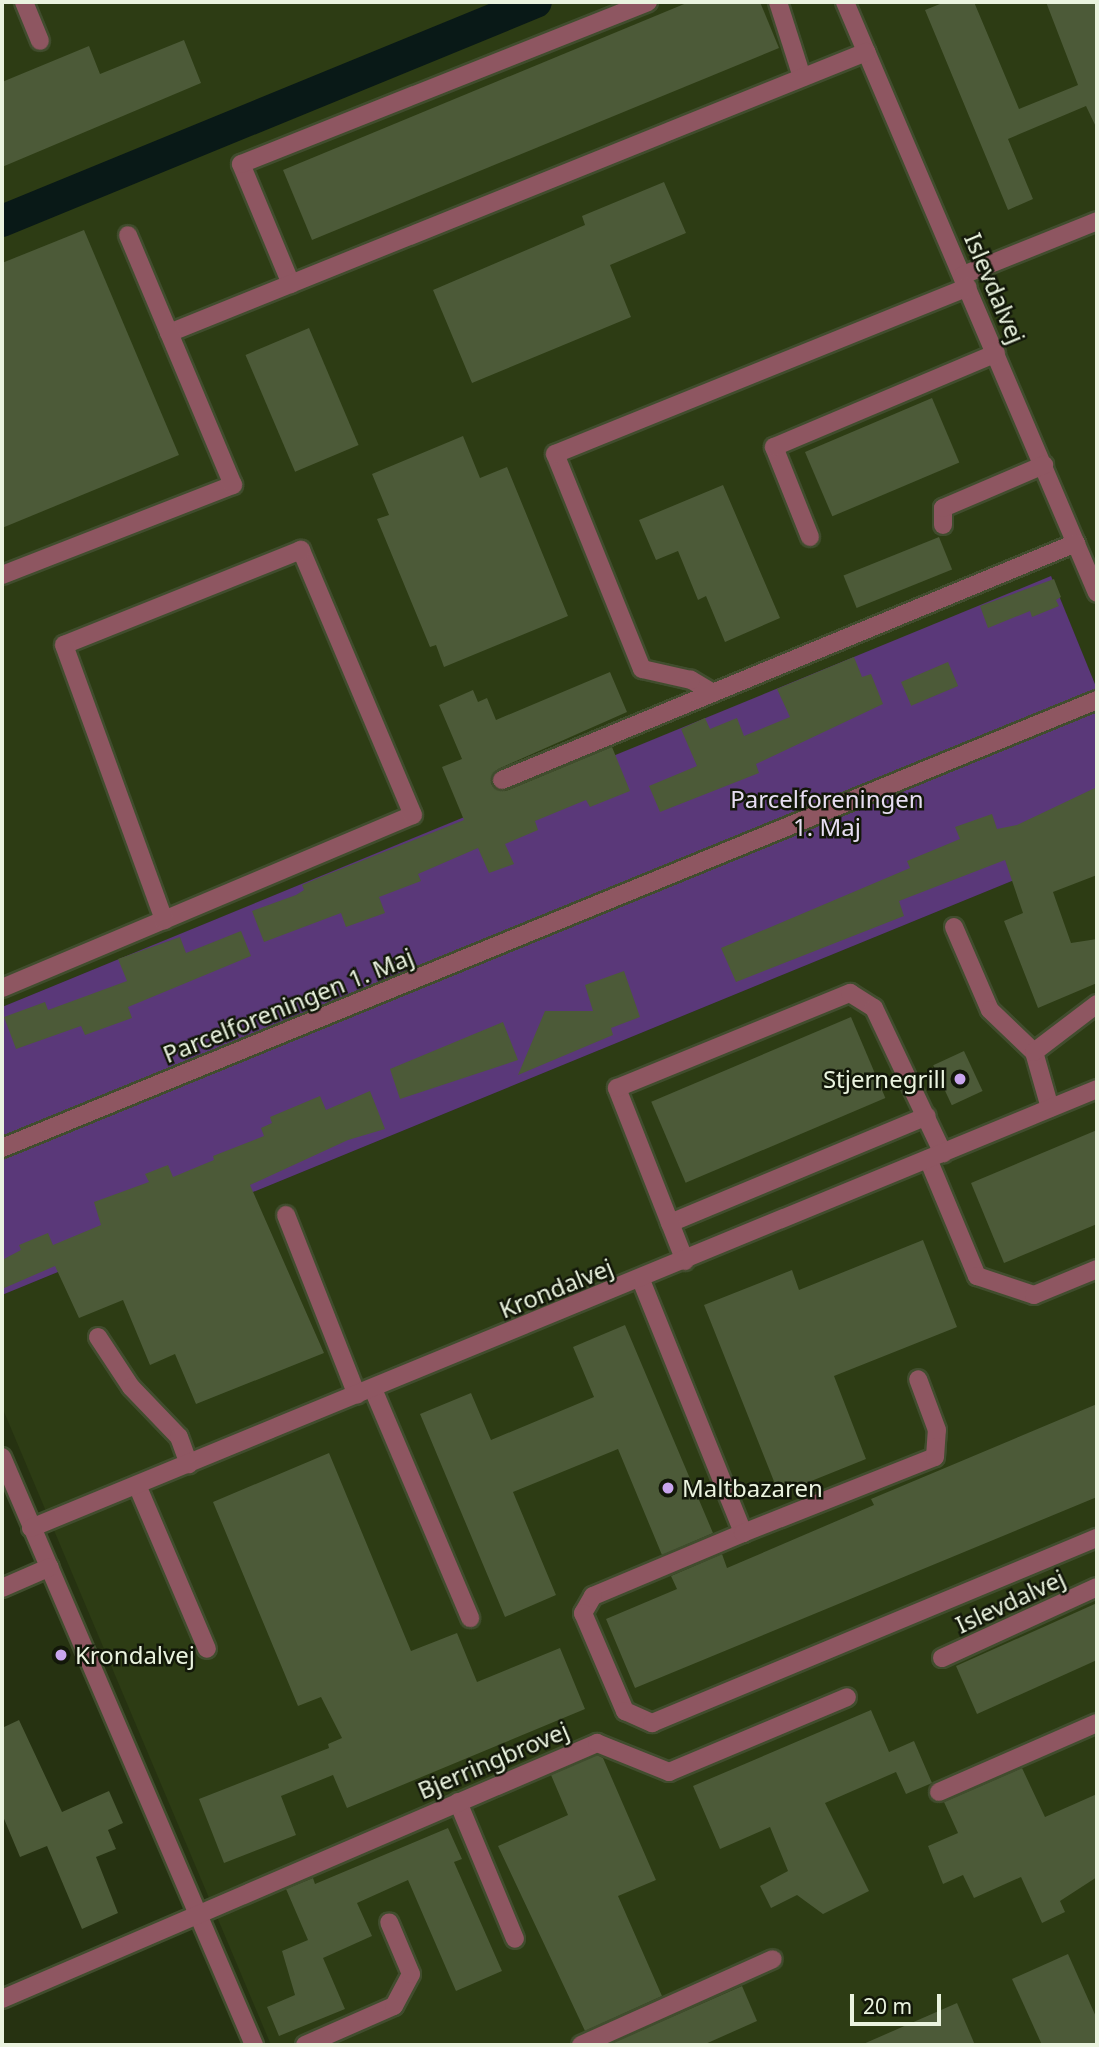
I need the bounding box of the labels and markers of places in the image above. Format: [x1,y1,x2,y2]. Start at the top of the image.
place label: Stjernegrill [823,1065,946,1093]
marker: Stjernegrill [952,1071,968,1087]
place label: Maltbazaren [682,1474,823,1502]
marker: Maltbazaren [660,1480,676,1496]
place label: Krondalvej [75,1641,195,1669]
marker: Krondalvej [53,1647,69,1663]

